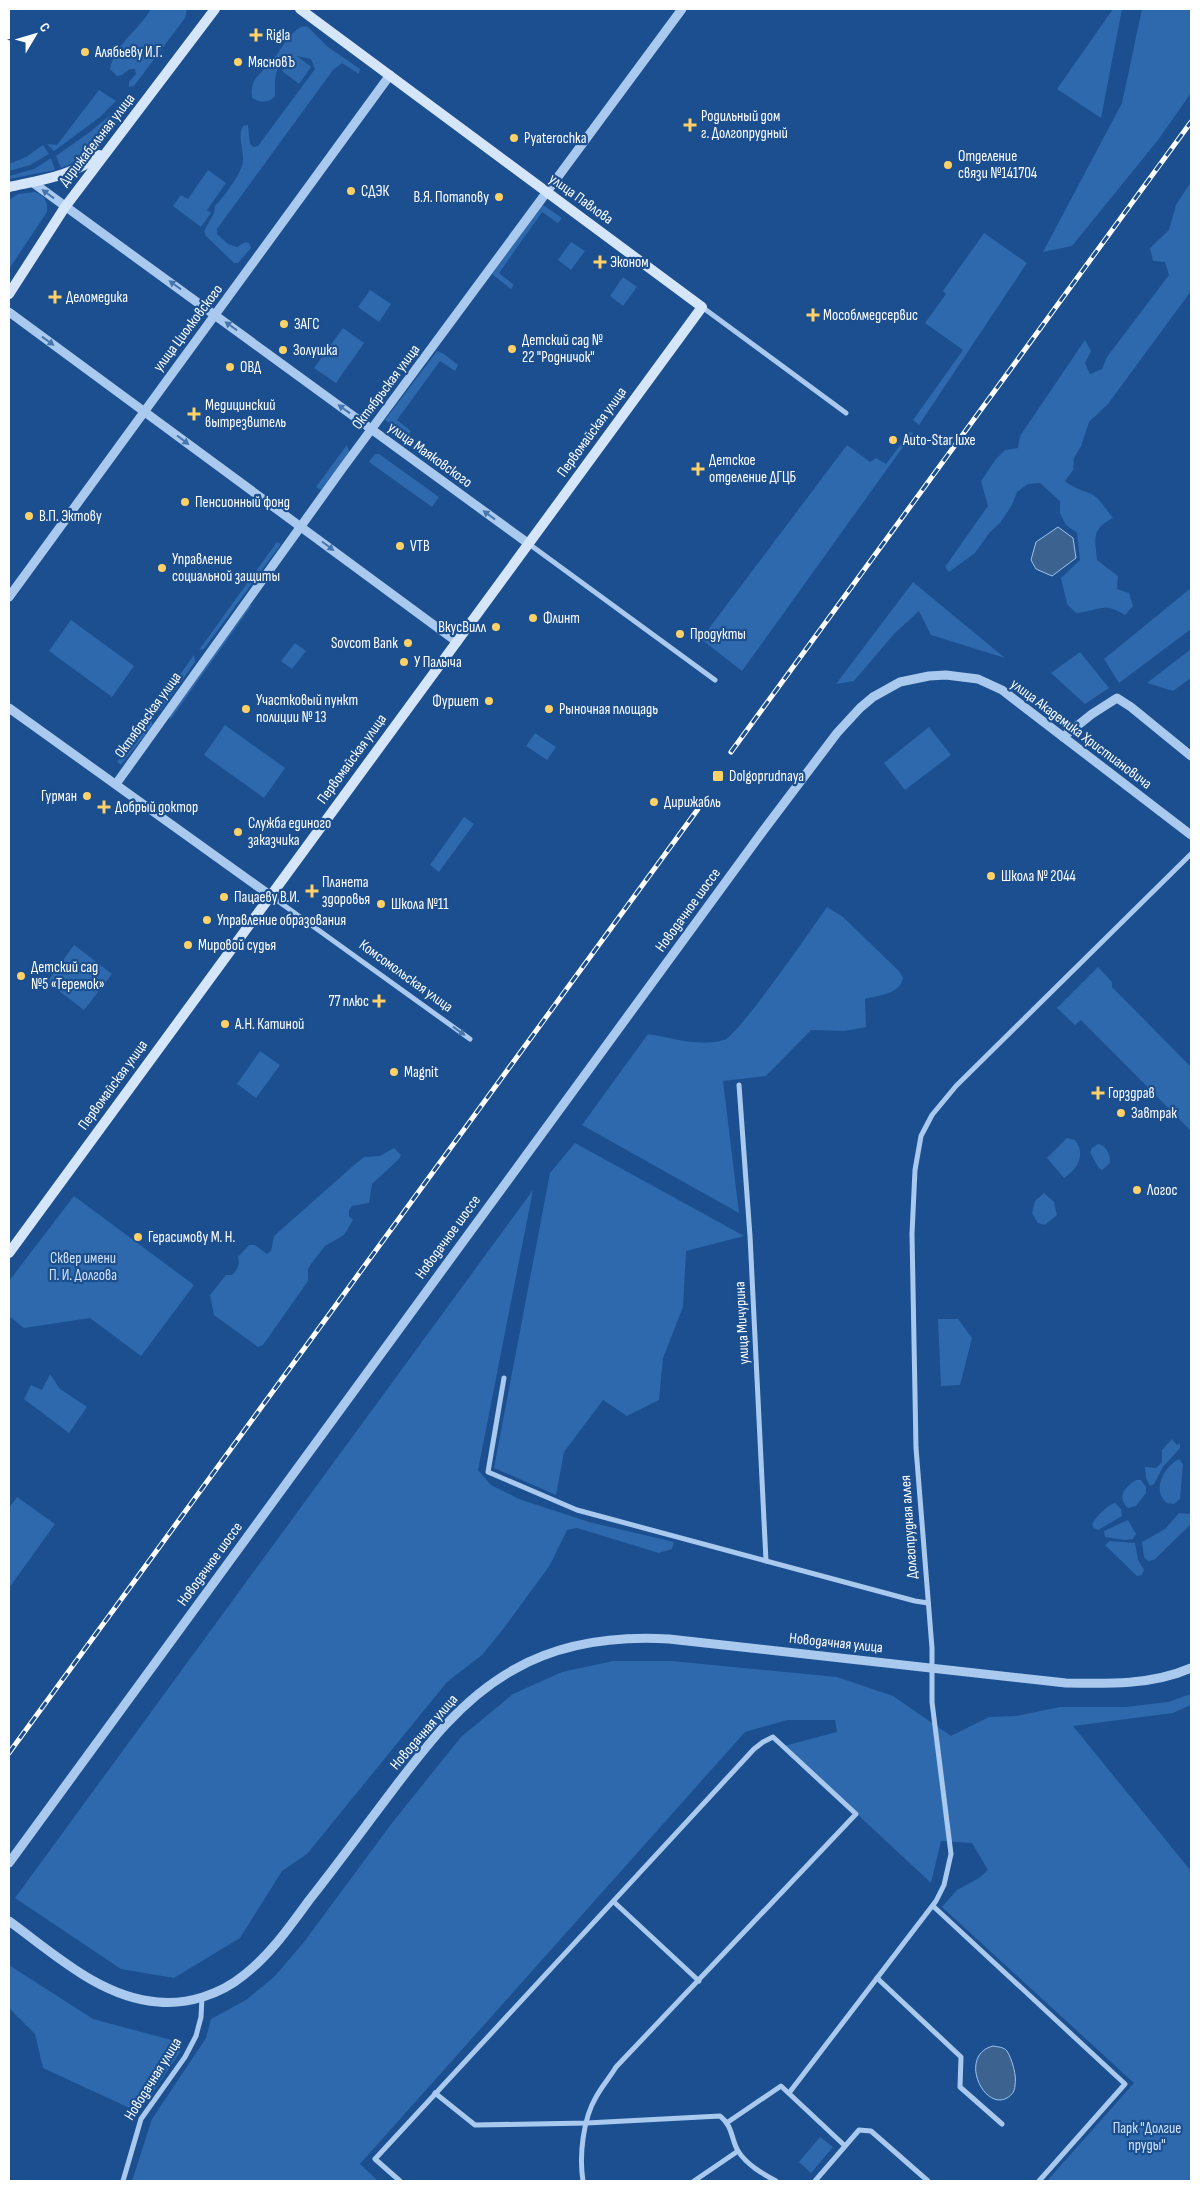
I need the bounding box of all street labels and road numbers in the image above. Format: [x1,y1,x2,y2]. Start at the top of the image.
street label: Дирижабельная улица [55,90,139,190]
street label: улица Павлова [545,169,617,229]
street label: улица Циолковского [149,281,227,375]
street label: Октябрьская улица [348,341,424,433]
street label: Первомайская улица [553,383,631,481]
street label: улица Маяковского [384,418,476,492]
street label: Октябрьская улица [110,668,186,762]
street label: улица Академика Христиановича [1006,675,1156,794]
street label: Первомайская улица [313,710,391,808]
street label: Новодачное шоссе [651,864,725,956]
street label: Комсомольская улица [355,935,457,1017]
street label: Первомайская улица [74,1036,152,1134]
street label: Новодачное шоссе [411,1191,485,1283]
street label: улица Мичурина [730,1281,754,1365]
street label: Долгопрудная аллея [896,1475,922,1579]
street label: Новодачное шоссе [173,1518,247,1610]
street label: Новодачная улица [788,1629,884,1657]
street label: Новодачная улица [386,1690,462,1774]
street label: Новодачная улица [120,2034,186,2124]

